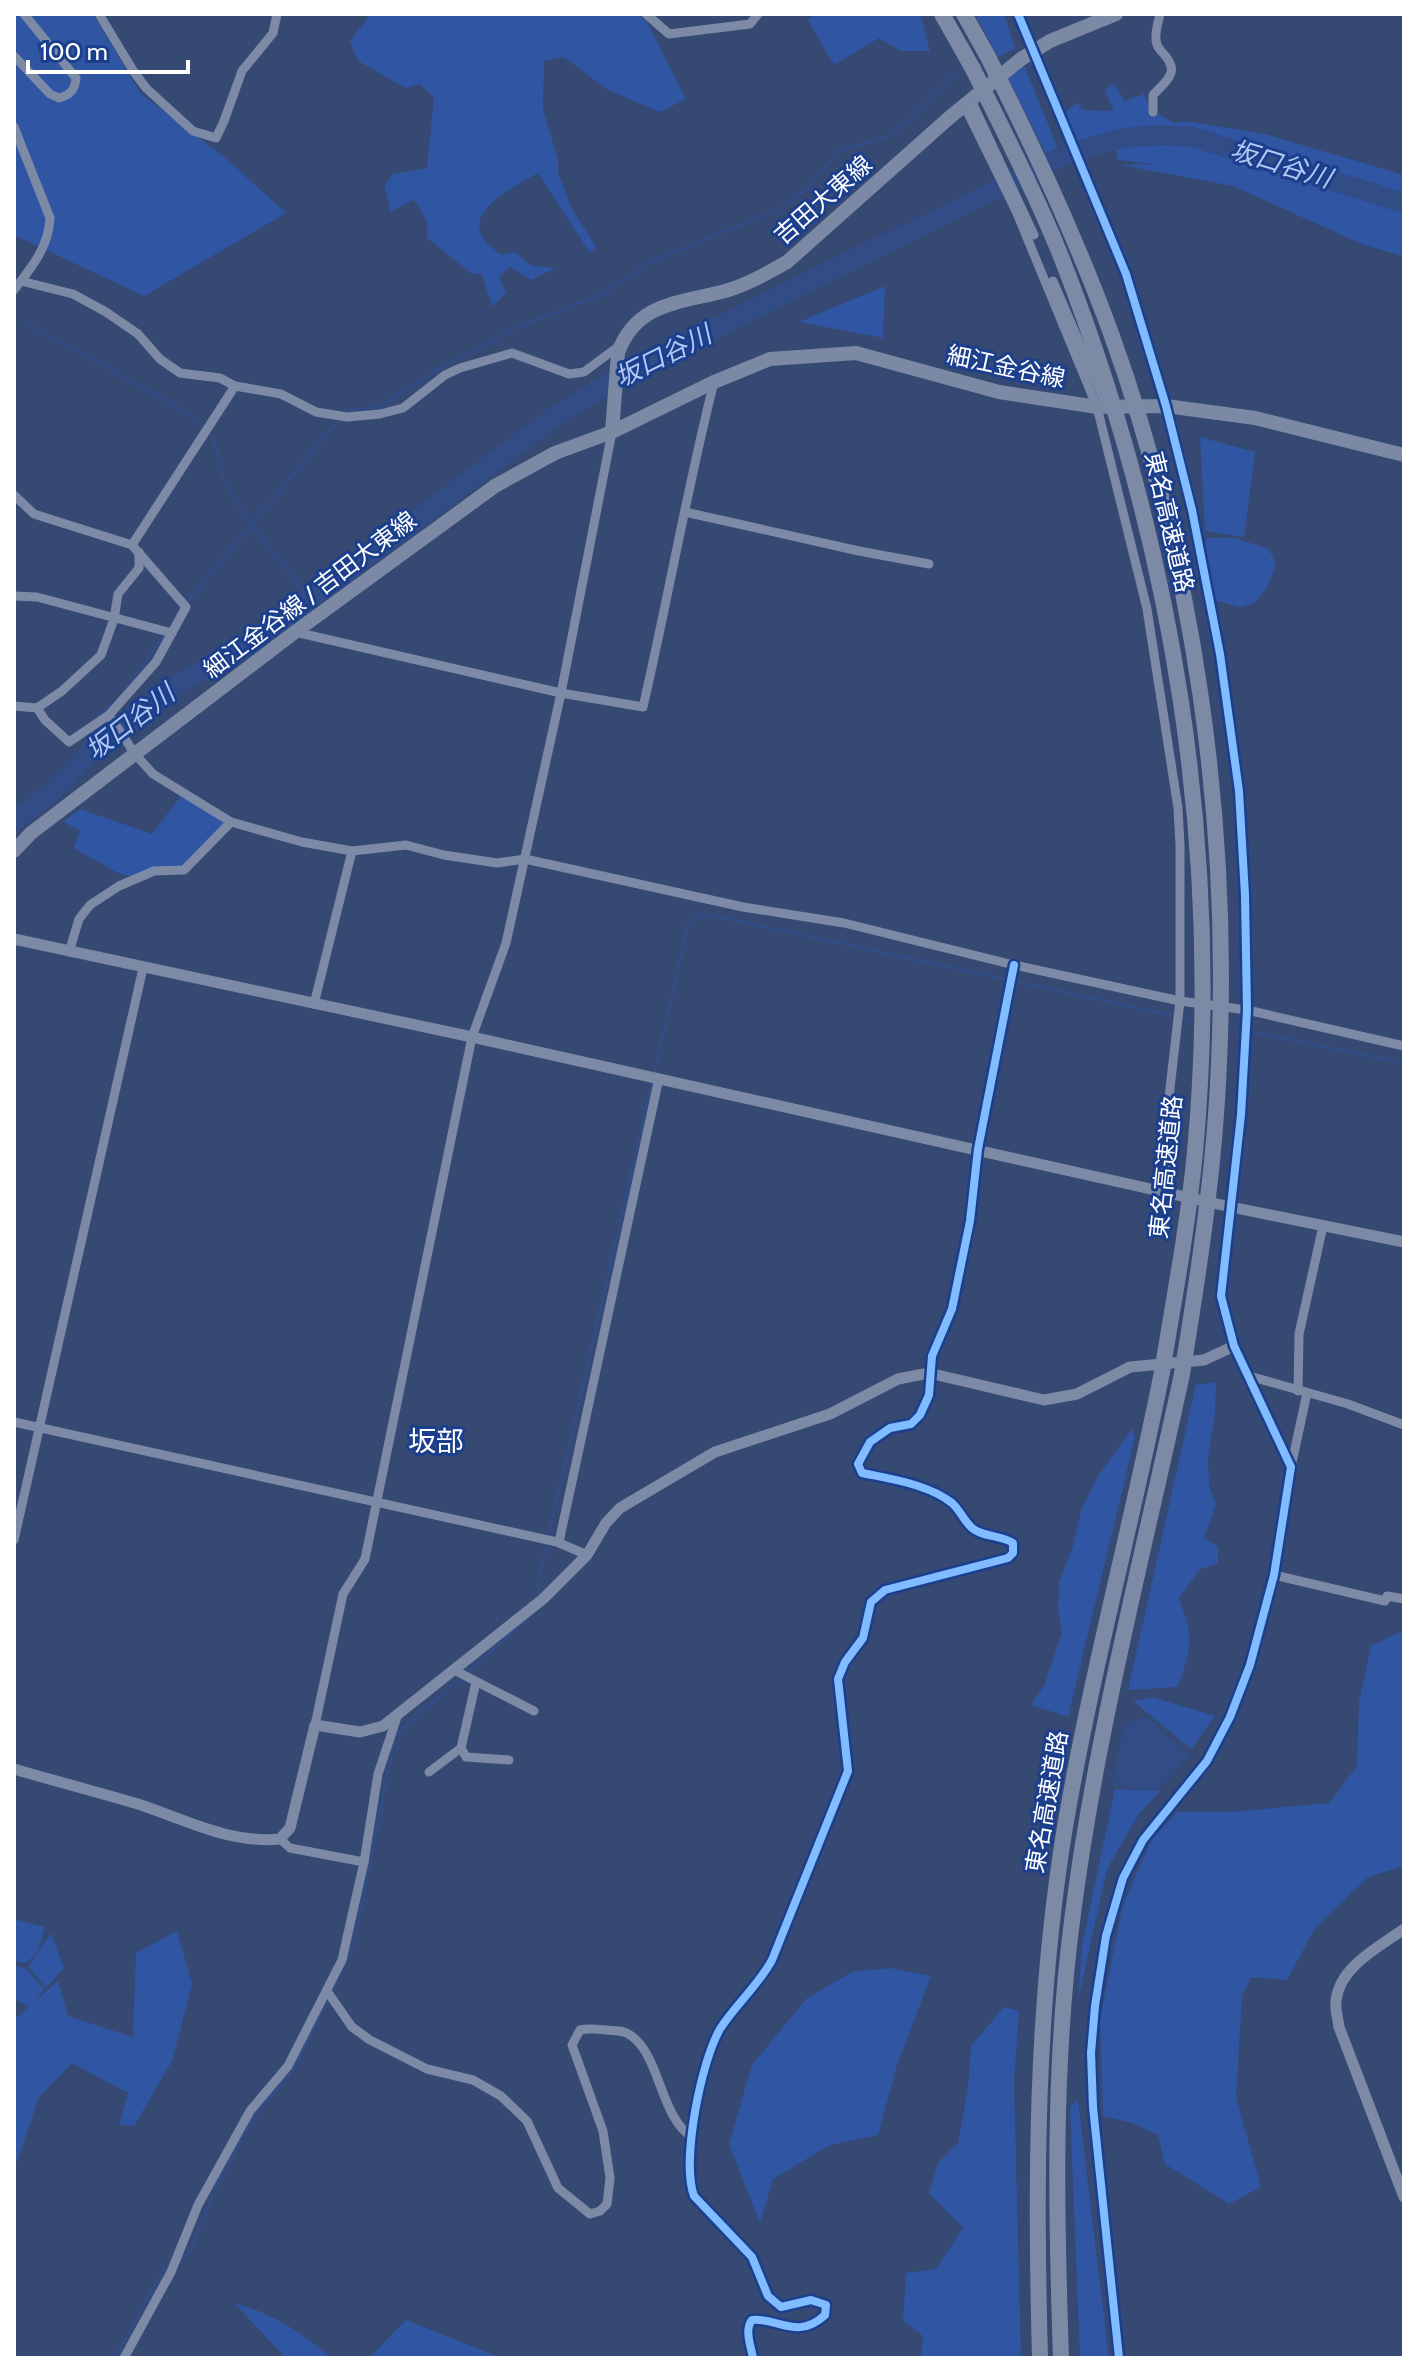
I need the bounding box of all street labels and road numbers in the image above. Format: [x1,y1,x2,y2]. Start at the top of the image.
street label: 吉田大東線 [768,149,877,250]
street label: 細江金谷線 [944,340,1068,393]
street label: 東名高速道路 [1139,448,1200,595]
street label: 細江金谷線 / 吉田大東線 [198,505,422,684]
street label: 東名高速道路 [1144,1094,1187,1240]
street label: 東名高速道路 [1020,1728,1073,1875]

